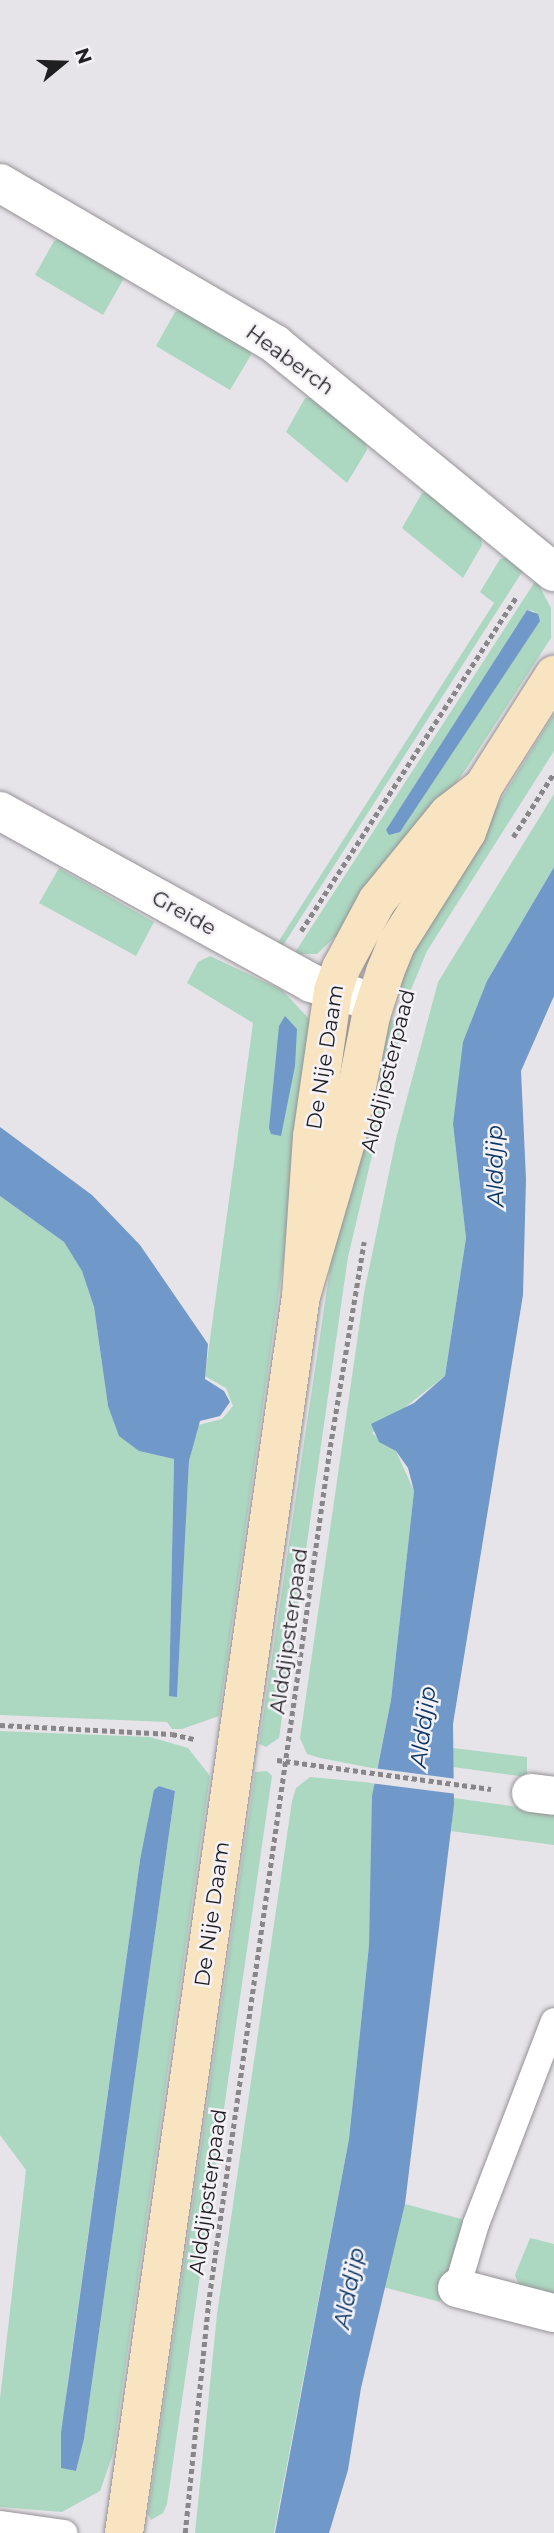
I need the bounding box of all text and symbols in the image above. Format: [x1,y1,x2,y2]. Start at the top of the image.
north arrow [28,28,98,98]
text: N [70,45,97,67]
street label: Heaberch [241,320,339,400]
street label: Greide [147,885,221,941]
street label: De Nije Daam [301,983,349,1131]
street label: Alddjipsterpaad [356,987,420,1155]
water label: Alddjip [480,1125,510,1207]
street label: Alddjipsterpaad [265,1546,313,1716]
water label: Alddjip [404,1685,442,1769]
street label: De Nije Daam [189,1840,235,1988]
street label: Alddjipsterpaad [184,2107,232,2277]
water label: Alddjip [328,2245,370,2331]

